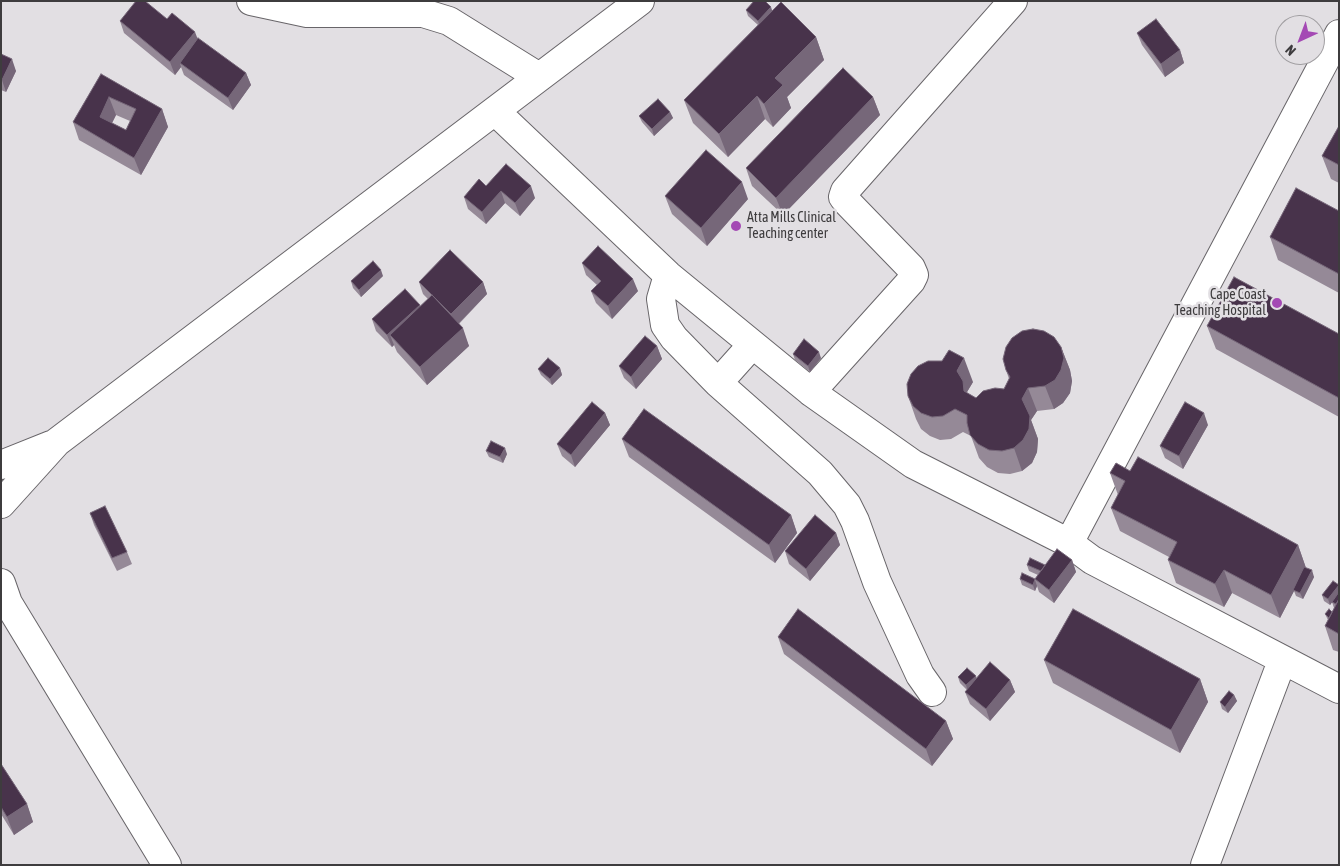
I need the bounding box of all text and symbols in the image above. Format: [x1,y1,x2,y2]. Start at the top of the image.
north arrow [1275,15,1325,65]
text: N [1282,42,1299,59]
place label: Atta Mills Clinical Teaching center [747,210,836,242]
marker: Atta Mills Clinical Teaching center [729,219,743,233]
place label: Cape Coast Teaching Hospital [1174,287,1266,320]
marker: Cape Coast Teaching Hospital [1270,296,1284,310]

